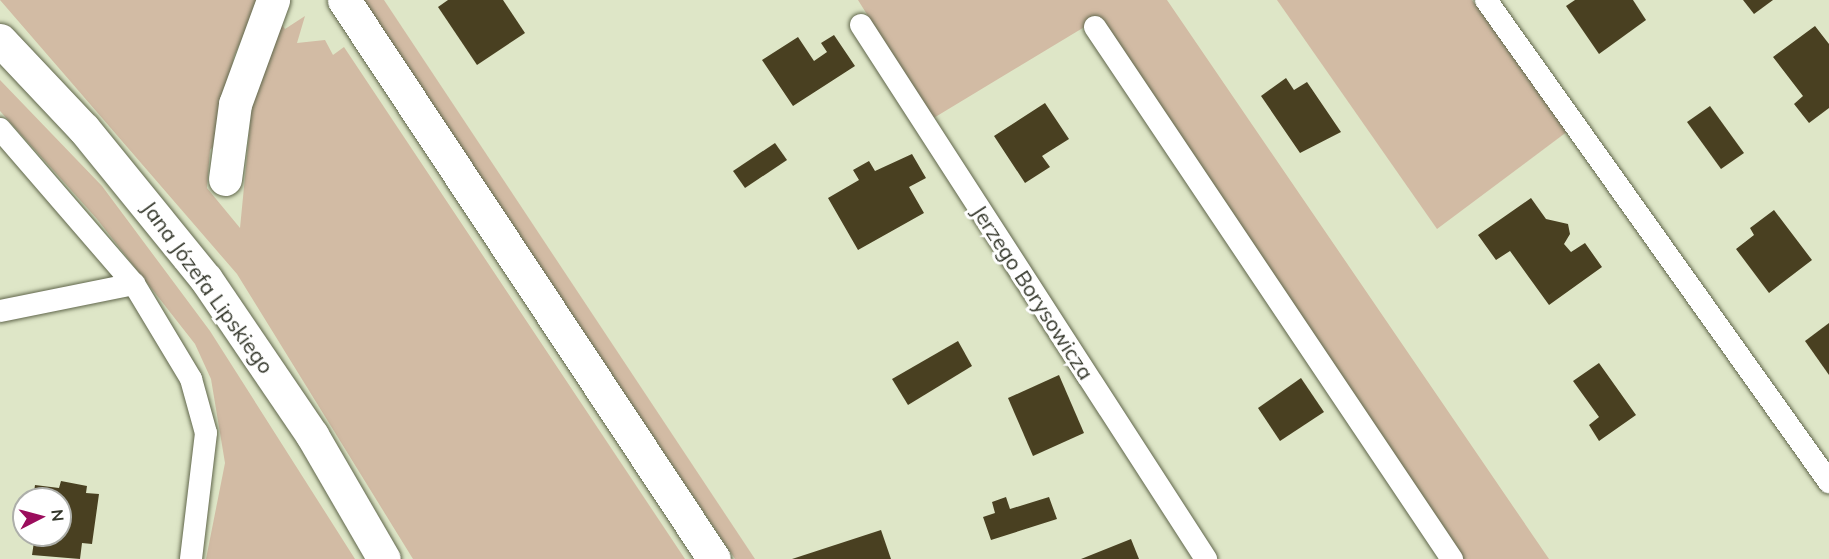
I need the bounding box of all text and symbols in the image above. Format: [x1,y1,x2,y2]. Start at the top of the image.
street label: Jana Józefa Lipskiego [137,196,279,378]
street label: Jerzego Borysowicza [967,200,1099,384]
north arrow [12,487,72,547]
text: N [47,508,68,522]

